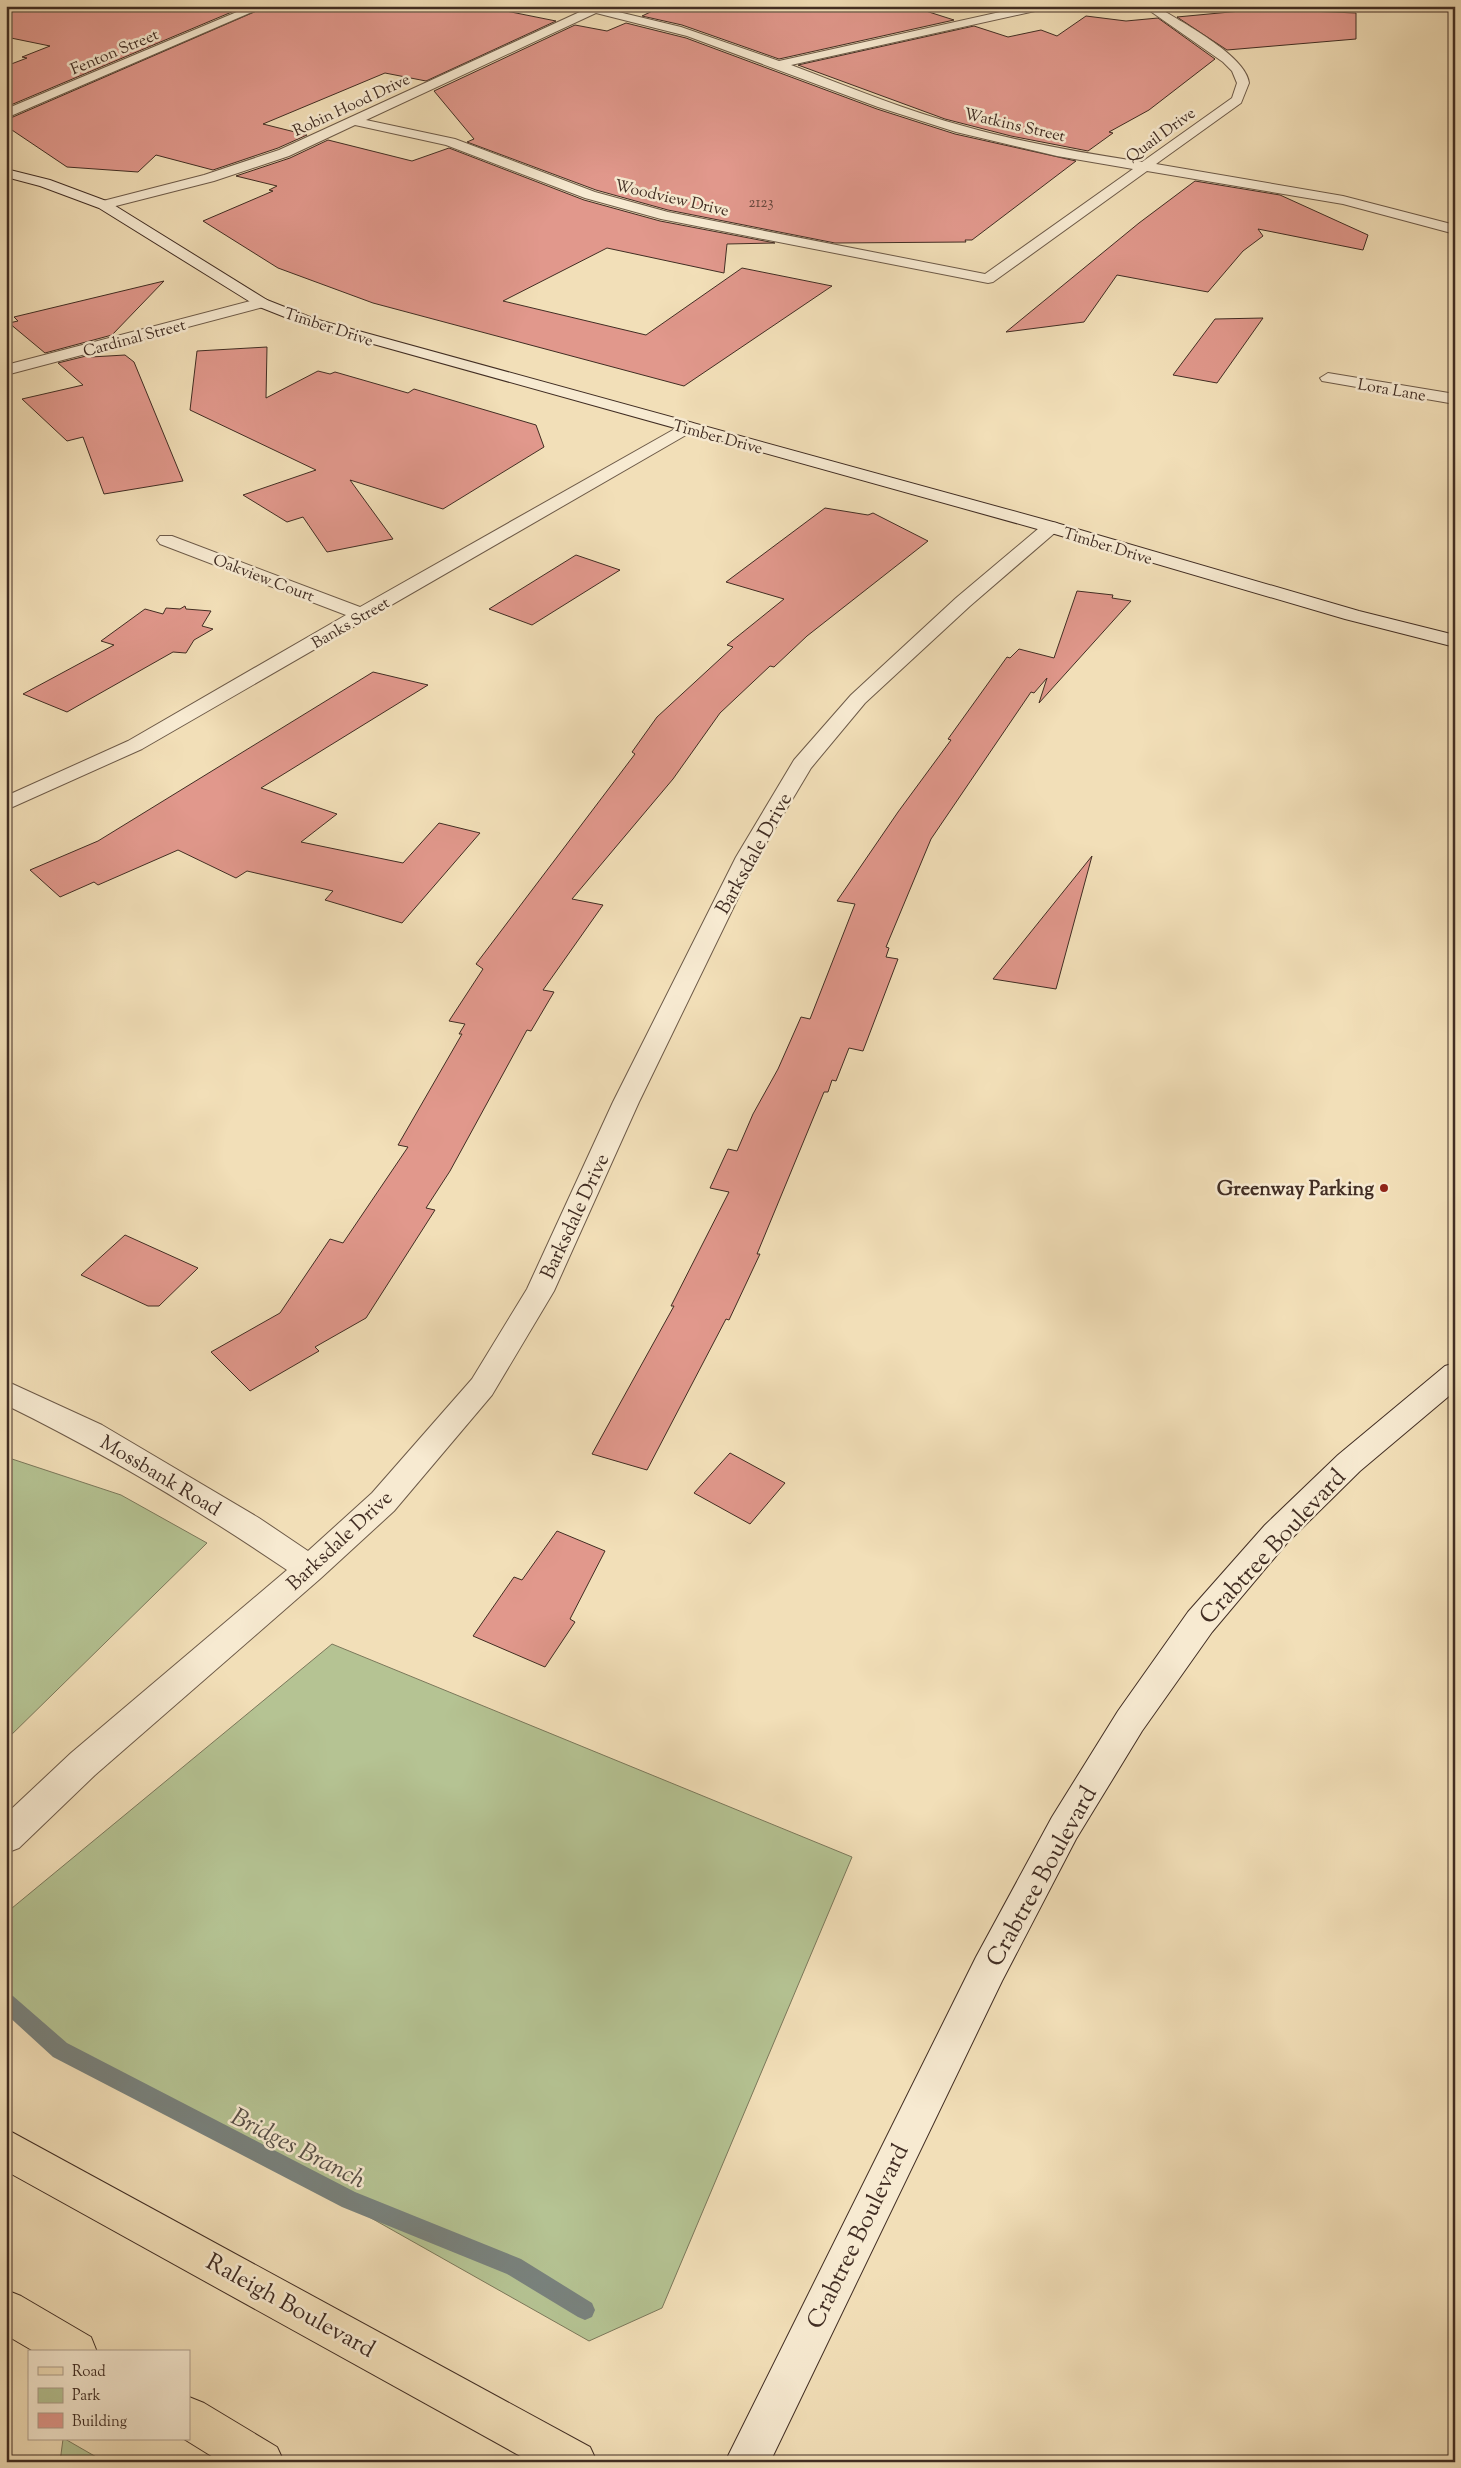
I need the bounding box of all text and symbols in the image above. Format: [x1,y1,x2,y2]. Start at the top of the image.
street label: Fenton Street [67,24,163,82]
street label: Robin Hood Drive [290,69,414,144]
street label: Quail Drive [1122,103,1201,169]
street label: Watkins Street [962,104,1068,149]
street label: Woodview Drive [612,175,731,224]
house number: 2123 [748,193,774,214]
street label: Timber Drive [281,303,376,354]
street label: Cardinal Street [81,315,189,364]
street label: Lora Lane [1356,374,1428,409]
street label: Timber Drive [670,415,765,461]
street label: Timber Drive [1060,523,1155,572]
street label: Oakview Court [209,549,318,609]
street label: Banks Street [308,592,395,656]
street label: Barksdale Drive [710,788,801,920]
street label: Barksdale Drive [535,1150,618,1285]
place label: Greenway Parking [1217,1176,1374,1205]
marker: Greenway Parking [1378,1182,1390,1194]
street label: Mossbank Road [94,1430,226,1525]
street label: Crabtree Boulevard [1192,1462,1355,1633]
street label: Barksdale Drive [281,1485,400,1599]
street label: Crabtree Boulevard [979,1780,1107,1973]
water label: Bridges Branch [224,2100,371,2199]
street label: Crabtree Boulevard [799,2138,918,2335]
street label: Raleigh Boulevard [199,2246,381,2368]
legend [28,2350,190,2440]
text: Road [72,2362,106,2383]
text: Park [72,2386,101,2407]
text: Building [72,2412,127,2433]

